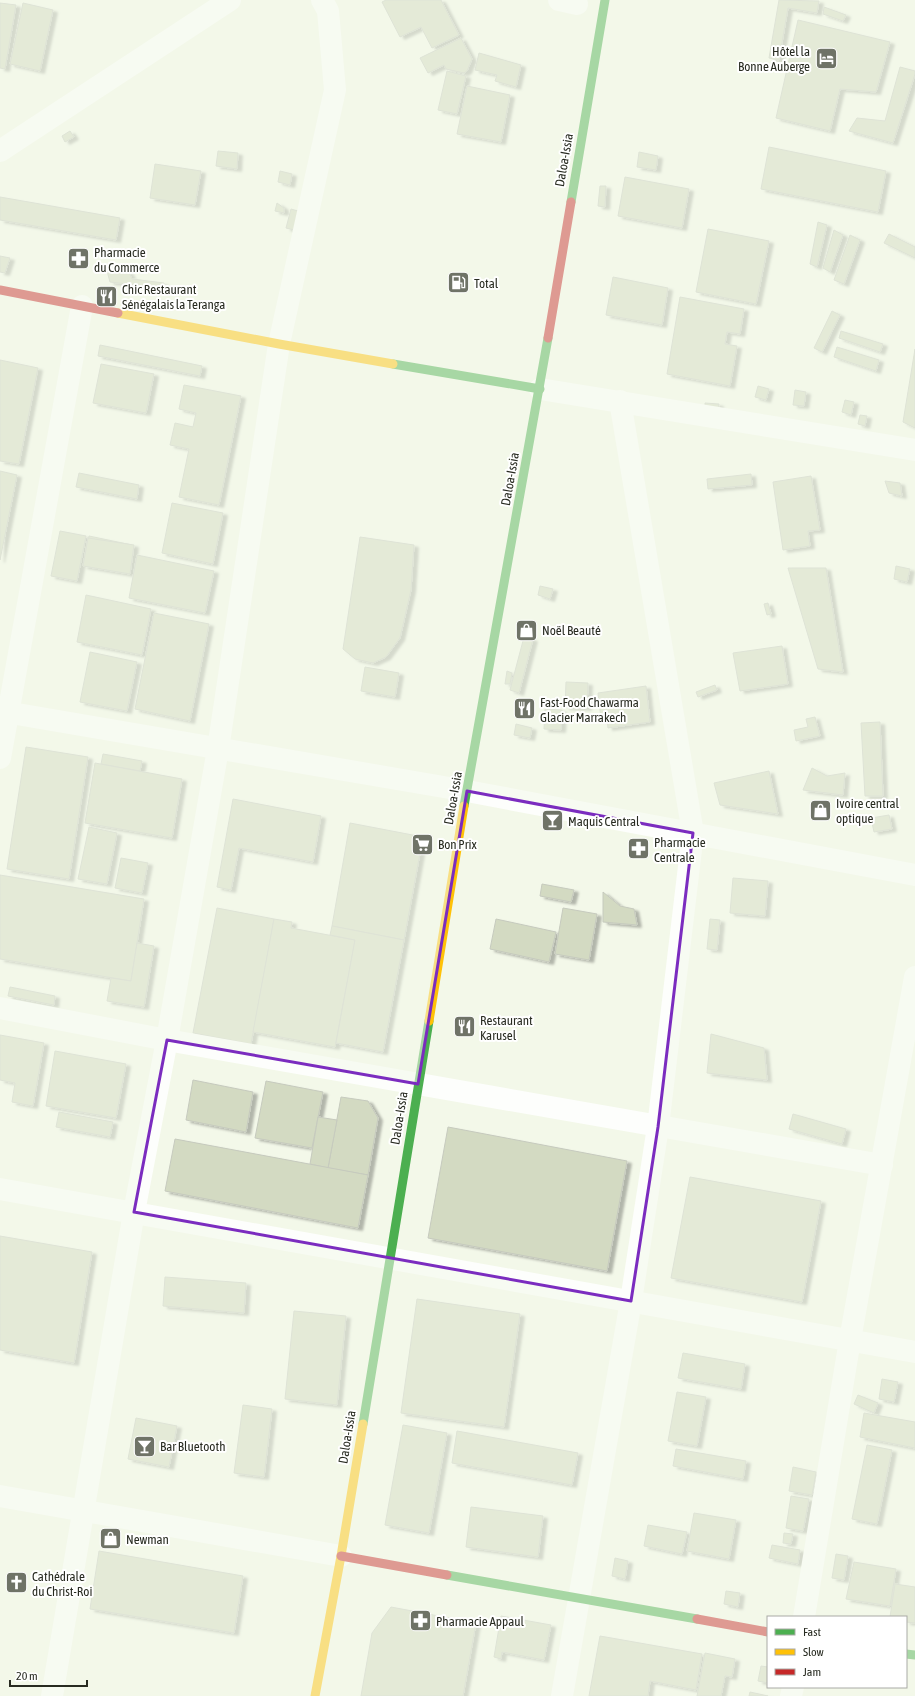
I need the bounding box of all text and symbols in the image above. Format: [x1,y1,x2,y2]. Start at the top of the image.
place label: Hôtel la Bonne Auberge [738,44,810,74]
hotel icon: Hôtel la Bonne Auberge [813,45,839,71]
street label: Daloa-Issia [552,132,576,188]
place label: Pharmacie du Commerce [94,245,159,275]
pharmacy icon: Pharmacie du Commerce [66,246,92,272]
fuel station icon: Total [446,270,472,296]
place label: Total [474,276,499,291]
place label: Chic Restaurant Sénégalais la Teranga [122,282,225,312]
restaurant icon: Chic Restaurant Sénégalais la Teranga [94,283,120,309]
street label: Daloa-Issia [498,451,522,507]
shop icon: Noël Beauté [514,617,540,643]
place label: Noël Beauté [542,623,601,638]
place label: Fast-Food Chawarma Glacier Marrakech [540,695,639,725]
restaurant icon: Fast-Food Chawarma Glacier Marrakech [512,696,538,722]
street label: Daloa-Issia [441,770,465,826]
place label: Ivoire central optique [836,796,900,826]
shop icon: Ivoire central optique [808,797,834,823]
bar icon: Maquis Central [540,808,566,834]
place label: Maquis Central [568,814,640,829]
supermarket icon: Bon Prix [409,831,435,857]
place label: Pharmacie Centrale [654,835,706,865]
pharmacy icon: Pharmacie Centrale [625,836,651,862]
place label: Bon Prix [438,837,478,852]
place label: Restaurant Karusel [480,1013,533,1043]
restaurant icon: Restaurant Karusel [451,1014,477,1040]
street label: Daloa-Issia [387,1090,411,1146]
street label: Daloa-Issia [335,1409,359,1465]
bar icon: Bar Bluetooth [131,1433,157,1459]
place label: Bar Bluetooth [160,1439,226,1454]
shop icon: Newman [97,1526,123,1552]
place label: Newman [126,1532,169,1547]
place label: Cathédrale du Christ-Roi [32,1569,92,1599]
church icon: Cathédrale du Christ-Roi [3,1570,29,1596]
pharmacy icon: Pharmacie Appaul [408,1608,434,1634]
place label: Pharmacie Appaul [436,1614,524,1629]
legend [767,1616,907,1688]
text: Fast [803,1625,821,1639]
text: Slow [803,1645,824,1659]
scale bar [10,1662,87,1688]
text: Jam [803,1665,821,1679]
text: 20 m [16,1669,38,1683]

